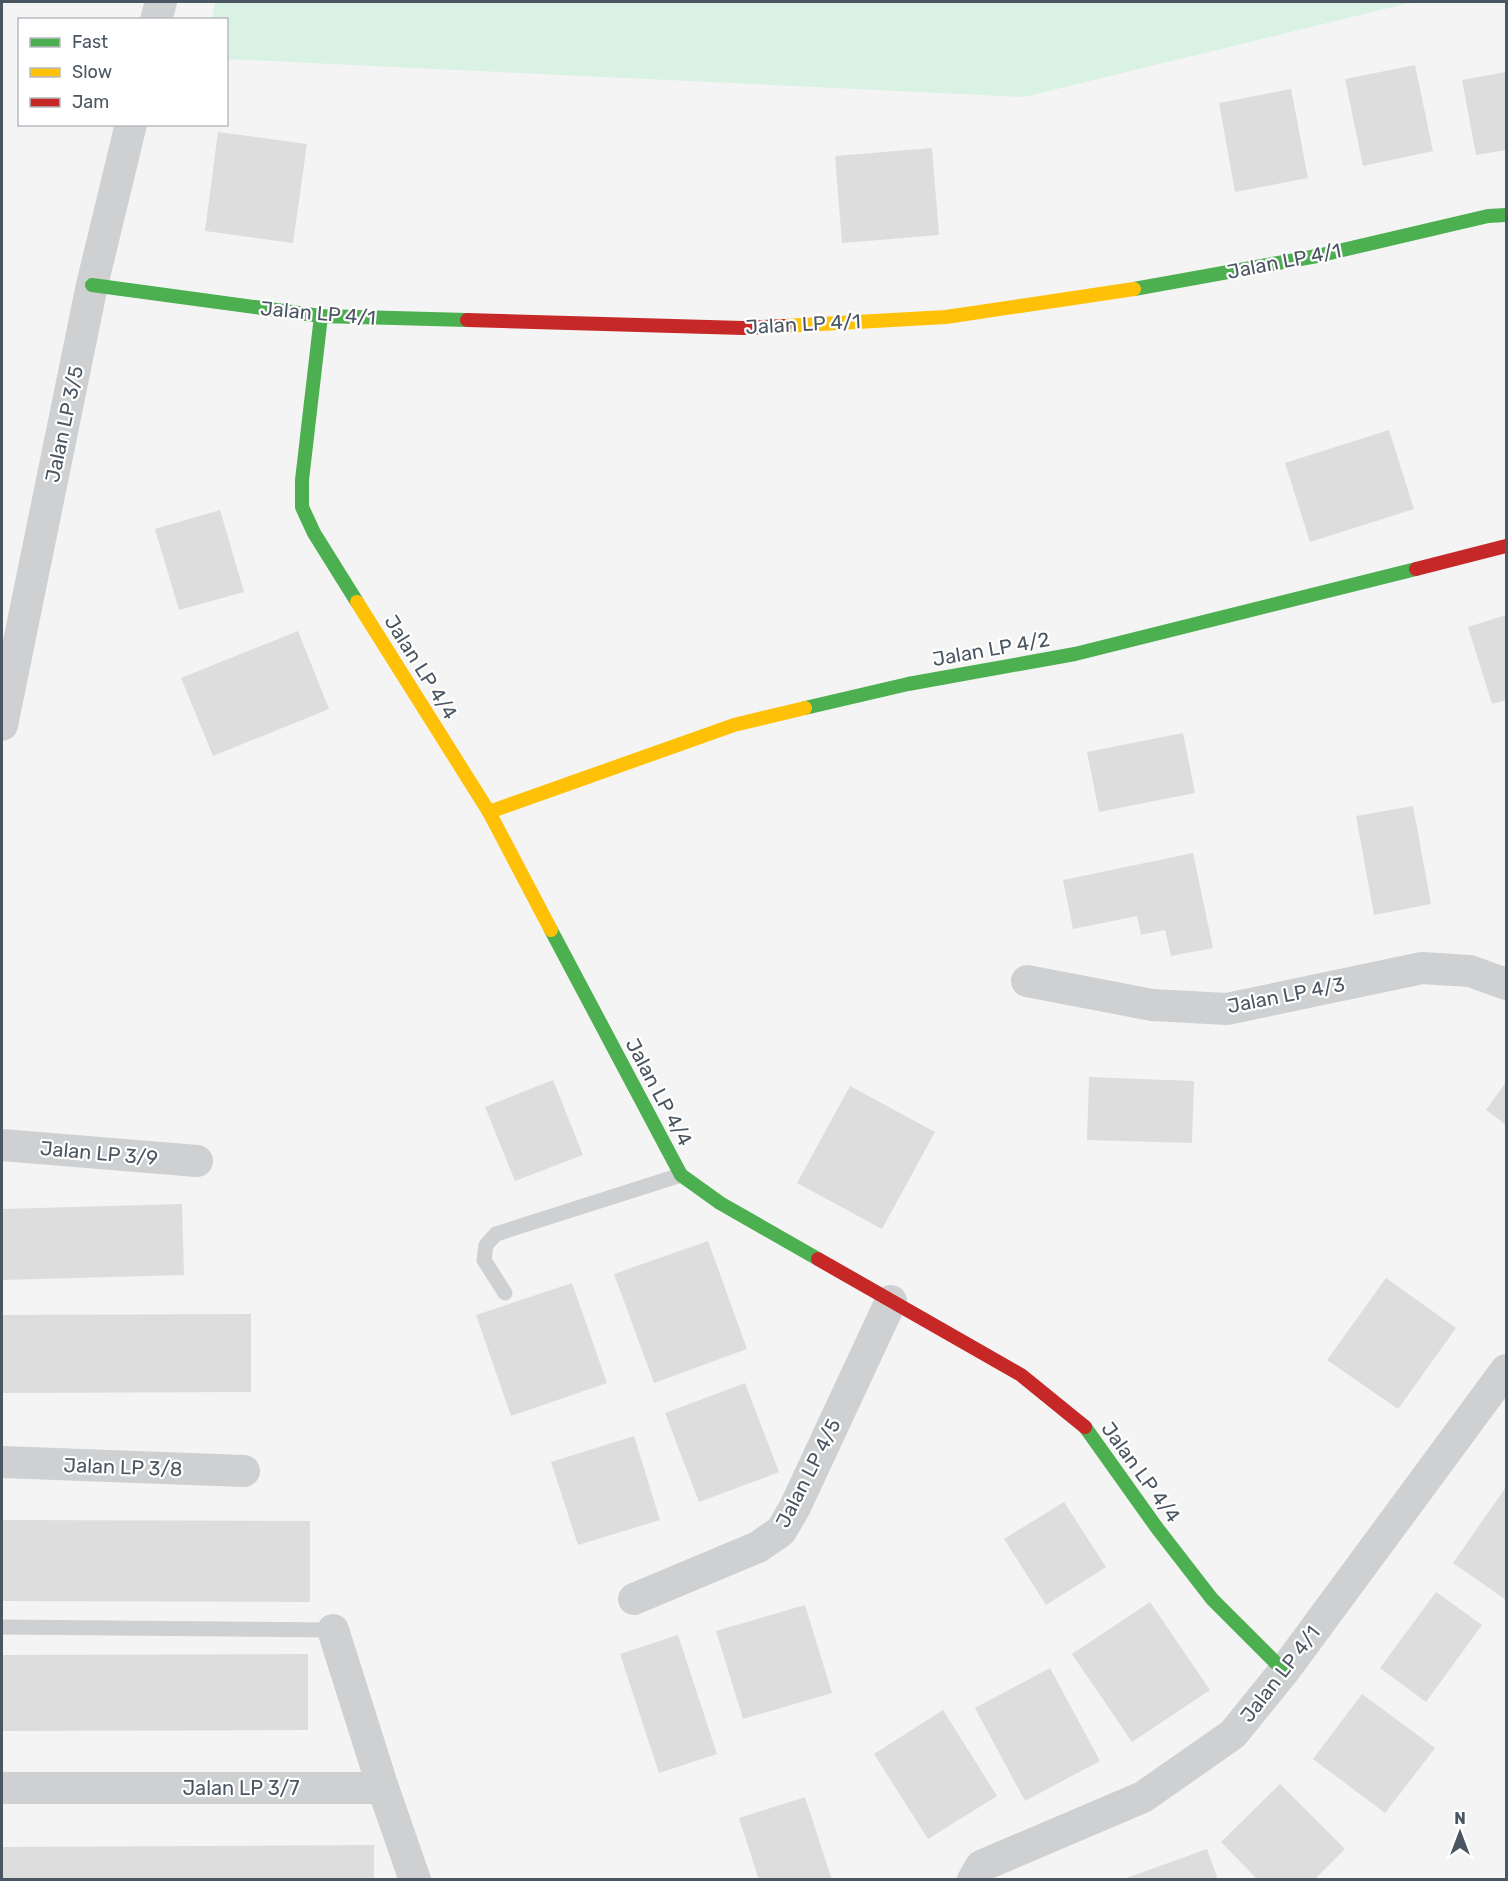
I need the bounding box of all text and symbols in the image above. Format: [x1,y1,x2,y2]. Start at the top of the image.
legend [18,18,228,126]
text: Fast [72,31,108,53]
text: Slow [72,61,112,83]
text: Jam [72,91,109,113]
street label: Jalan LP 4/1 [1225,238,1343,284]
street label: Jalan LP 4/1 [259,296,377,330]
street label: Jalan LP 4/1 [745,309,861,339]
street label: Jalan LP 3/5 [40,364,88,484]
street label: Jalan LP 4/4 [379,610,463,724]
street label: Jalan LP 4/2 [931,627,1051,671]
street label: Jalan LP 4/3 [1225,972,1347,1018]
street label: Jalan LP 4/4 [621,1034,697,1150]
street label: Jalan LP 3/9 [39,1136,159,1170]
street label: Jalan LP 4/5 [770,1415,846,1531]
street label: Jalan LP 4/4 [1096,1417,1186,1527]
street label: Jalan LP 3/8 [63,1453,183,1481]
street label: Jalan LP 4/1 [1235,1621,1325,1727]
street label: Jalan LP 3/7 [183,1776,299,1800]
north arrow [1430,1803,1490,1863]
text: N [1454,1809,1466,1828]

